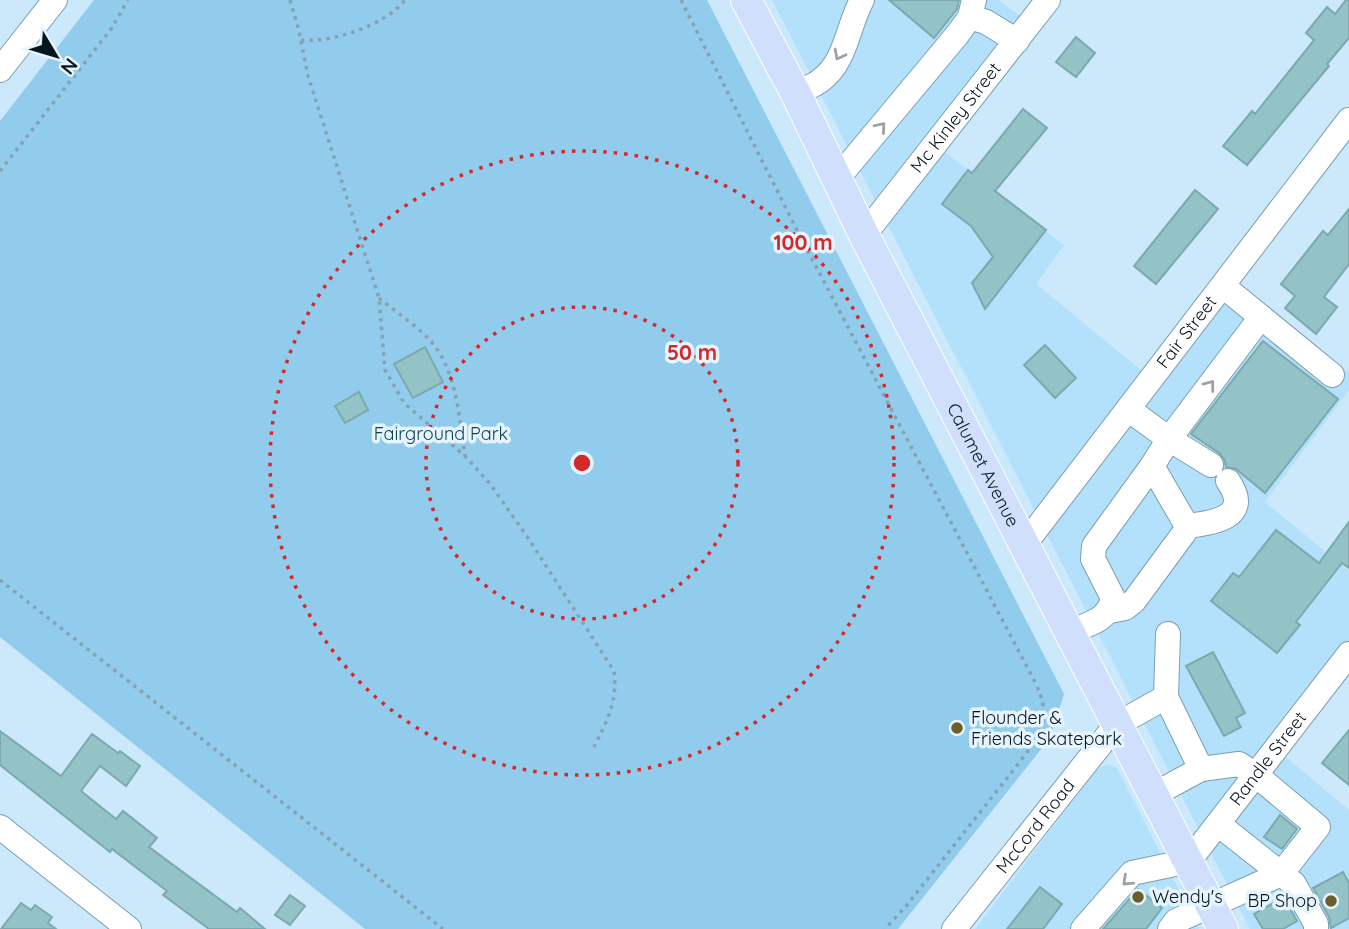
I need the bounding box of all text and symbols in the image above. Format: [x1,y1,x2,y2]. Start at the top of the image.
north arrow [21,21,91,91]
one-way arrow [834,48,847,60]
text: N [56,54,83,79]
street label: Mc Kinley Street [905,58,1006,177]
one-way arrow [873,122,885,135]
text: 100 m [773,229,833,255]
street label: Fair Street [1151,291,1222,373]
text: 50 m [667,339,717,365]
one-way arrow [1201,380,1214,392]
street label: Calumet Avenue [942,399,1025,531]
park label: Fairground Park [374,422,508,445]
centre of rings [570,451,594,475]
place label: Flounder & Friends Skatepark [971,706,1122,750]
street label: Randle Street [1224,707,1311,810]
marker: Flounder & Friends Skatepark [949,720,965,736]
street label: McCord Road [991,774,1080,878]
one-way arrow [1123,873,1136,885]
place label: Wendy's [1152,885,1223,908]
marker: Wendy's [1130,889,1146,905]
place label: BP Shop [1248,889,1317,912]
marker: BP Shop [1323,893,1339,909]

